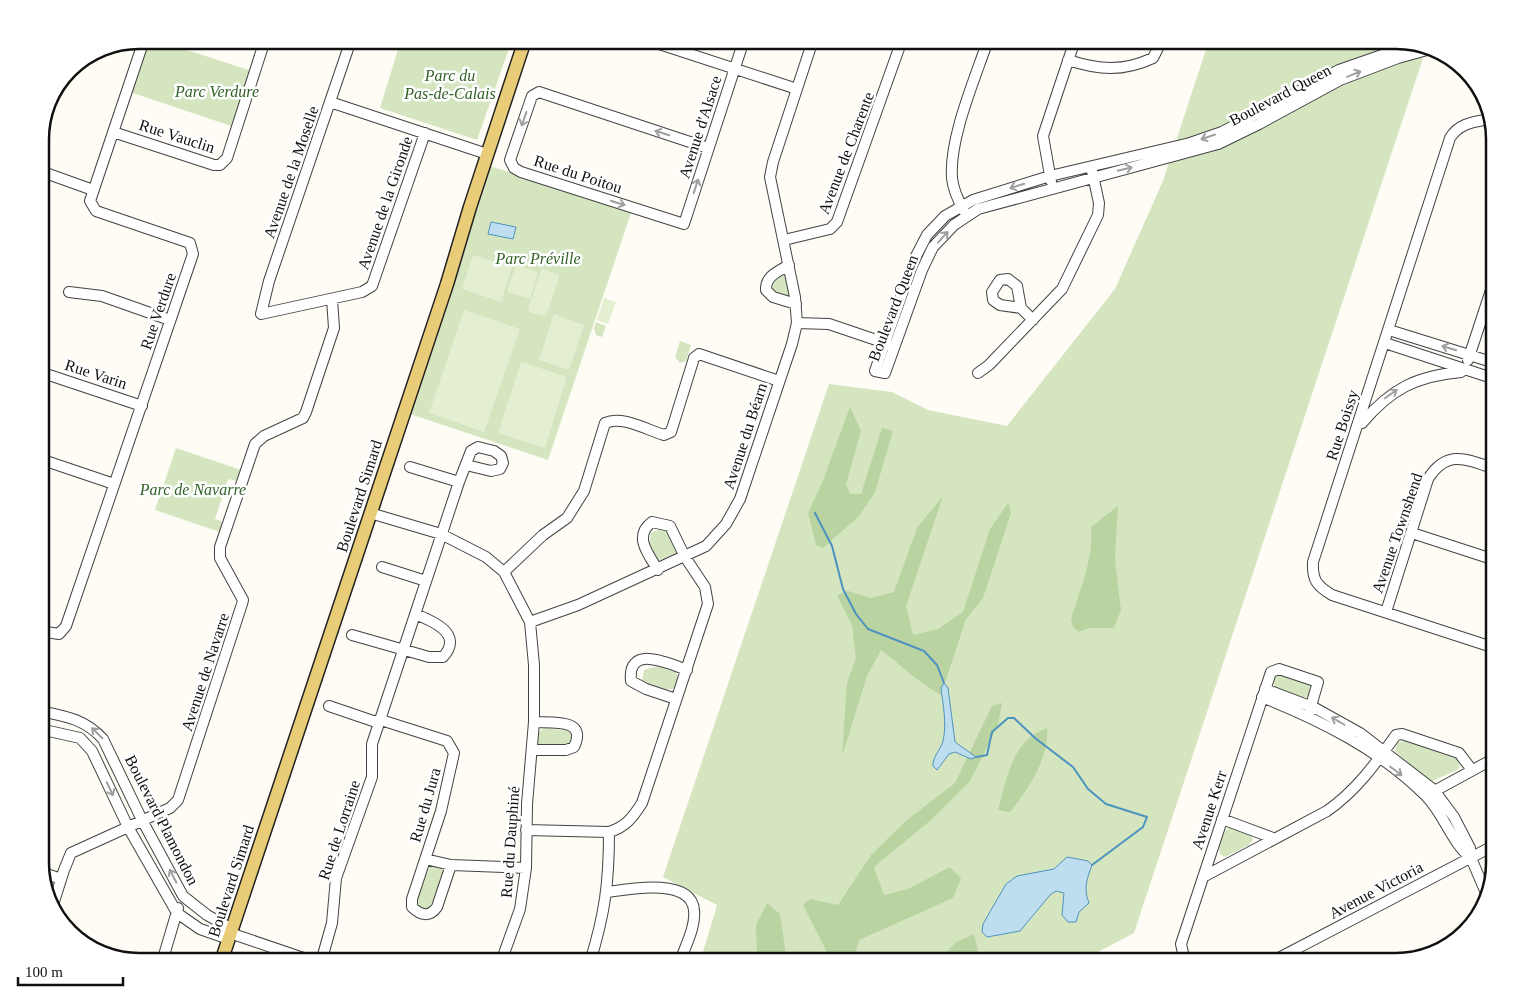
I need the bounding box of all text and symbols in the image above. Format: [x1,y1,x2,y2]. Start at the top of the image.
street label: Boulevard Queen [1226,61,1334,129]
park label: Parc du Pas-de-Calais [403,67,496,102]
one-way arrow [1346,69,1361,78]
street label: Avenue d'Alsace [675,73,725,181]
park label: Parc Verdure [174,83,259,100]
street label: Avenue de Charente [815,90,877,216]
street label: Avenue de la Moselle [260,104,322,240]
one-way arrow [519,110,528,126]
street label: Rue Vauclin [137,116,217,156]
one-way arrow [655,128,670,137]
one-way arrow [1201,133,1217,142]
street label: Avenue de la Gironde [354,134,416,272]
street label: Rue du Poitou [532,152,624,196]
one-way arrow [1116,163,1132,173]
one-way arrow [692,178,702,194]
one-way arrow [1009,182,1025,192]
one-way arrow [610,199,626,208]
one-way arrow [937,230,949,243]
park label: Parc Préville [494,250,581,267]
street label: Boulevard Queen [865,252,921,364]
street label: Rue Verdure [137,270,179,352]
one-way arrow [1441,343,1457,353]
street label: Rue Varin [63,356,129,392]
street label: Avenue du Béarn [720,381,770,491]
street label: Rue Boissy [1323,387,1362,463]
one-way arrow [1384,389,1398,399]
street label: Boulevard Simard [333,438,385,554]
street label: Avenue Townshend [1368,471,1426,595]
park label: Parc de Navarre [139,481,246,498]
street label: Avenue de Navarre [178,611,232,733]
one-way arrow [1331,716,1346,726]
one-way arrow [91,727,103,739]
street label: Boulevard Plamondon [122,752,202,888]
street label: Rue du Jura [406,766,444,844]
one-way arrow [1389,766,1402,777]
street label: Avenue Kerr [1188,768,1230,852]
street label: Rue de Lorraine [315,778,363,882]
one-way arrow [106,781,116,796]
street label: Rue du Dauphiné [498,786,523,899]
street label: Boulevard Simard [205,823,257,939]
street label: Avenue Victoria [1326,858,1426,922]
one-way arrow [168,868,178,883]
scale bar [18,954,122,986]
text: 100 m [25,964,63,980]

